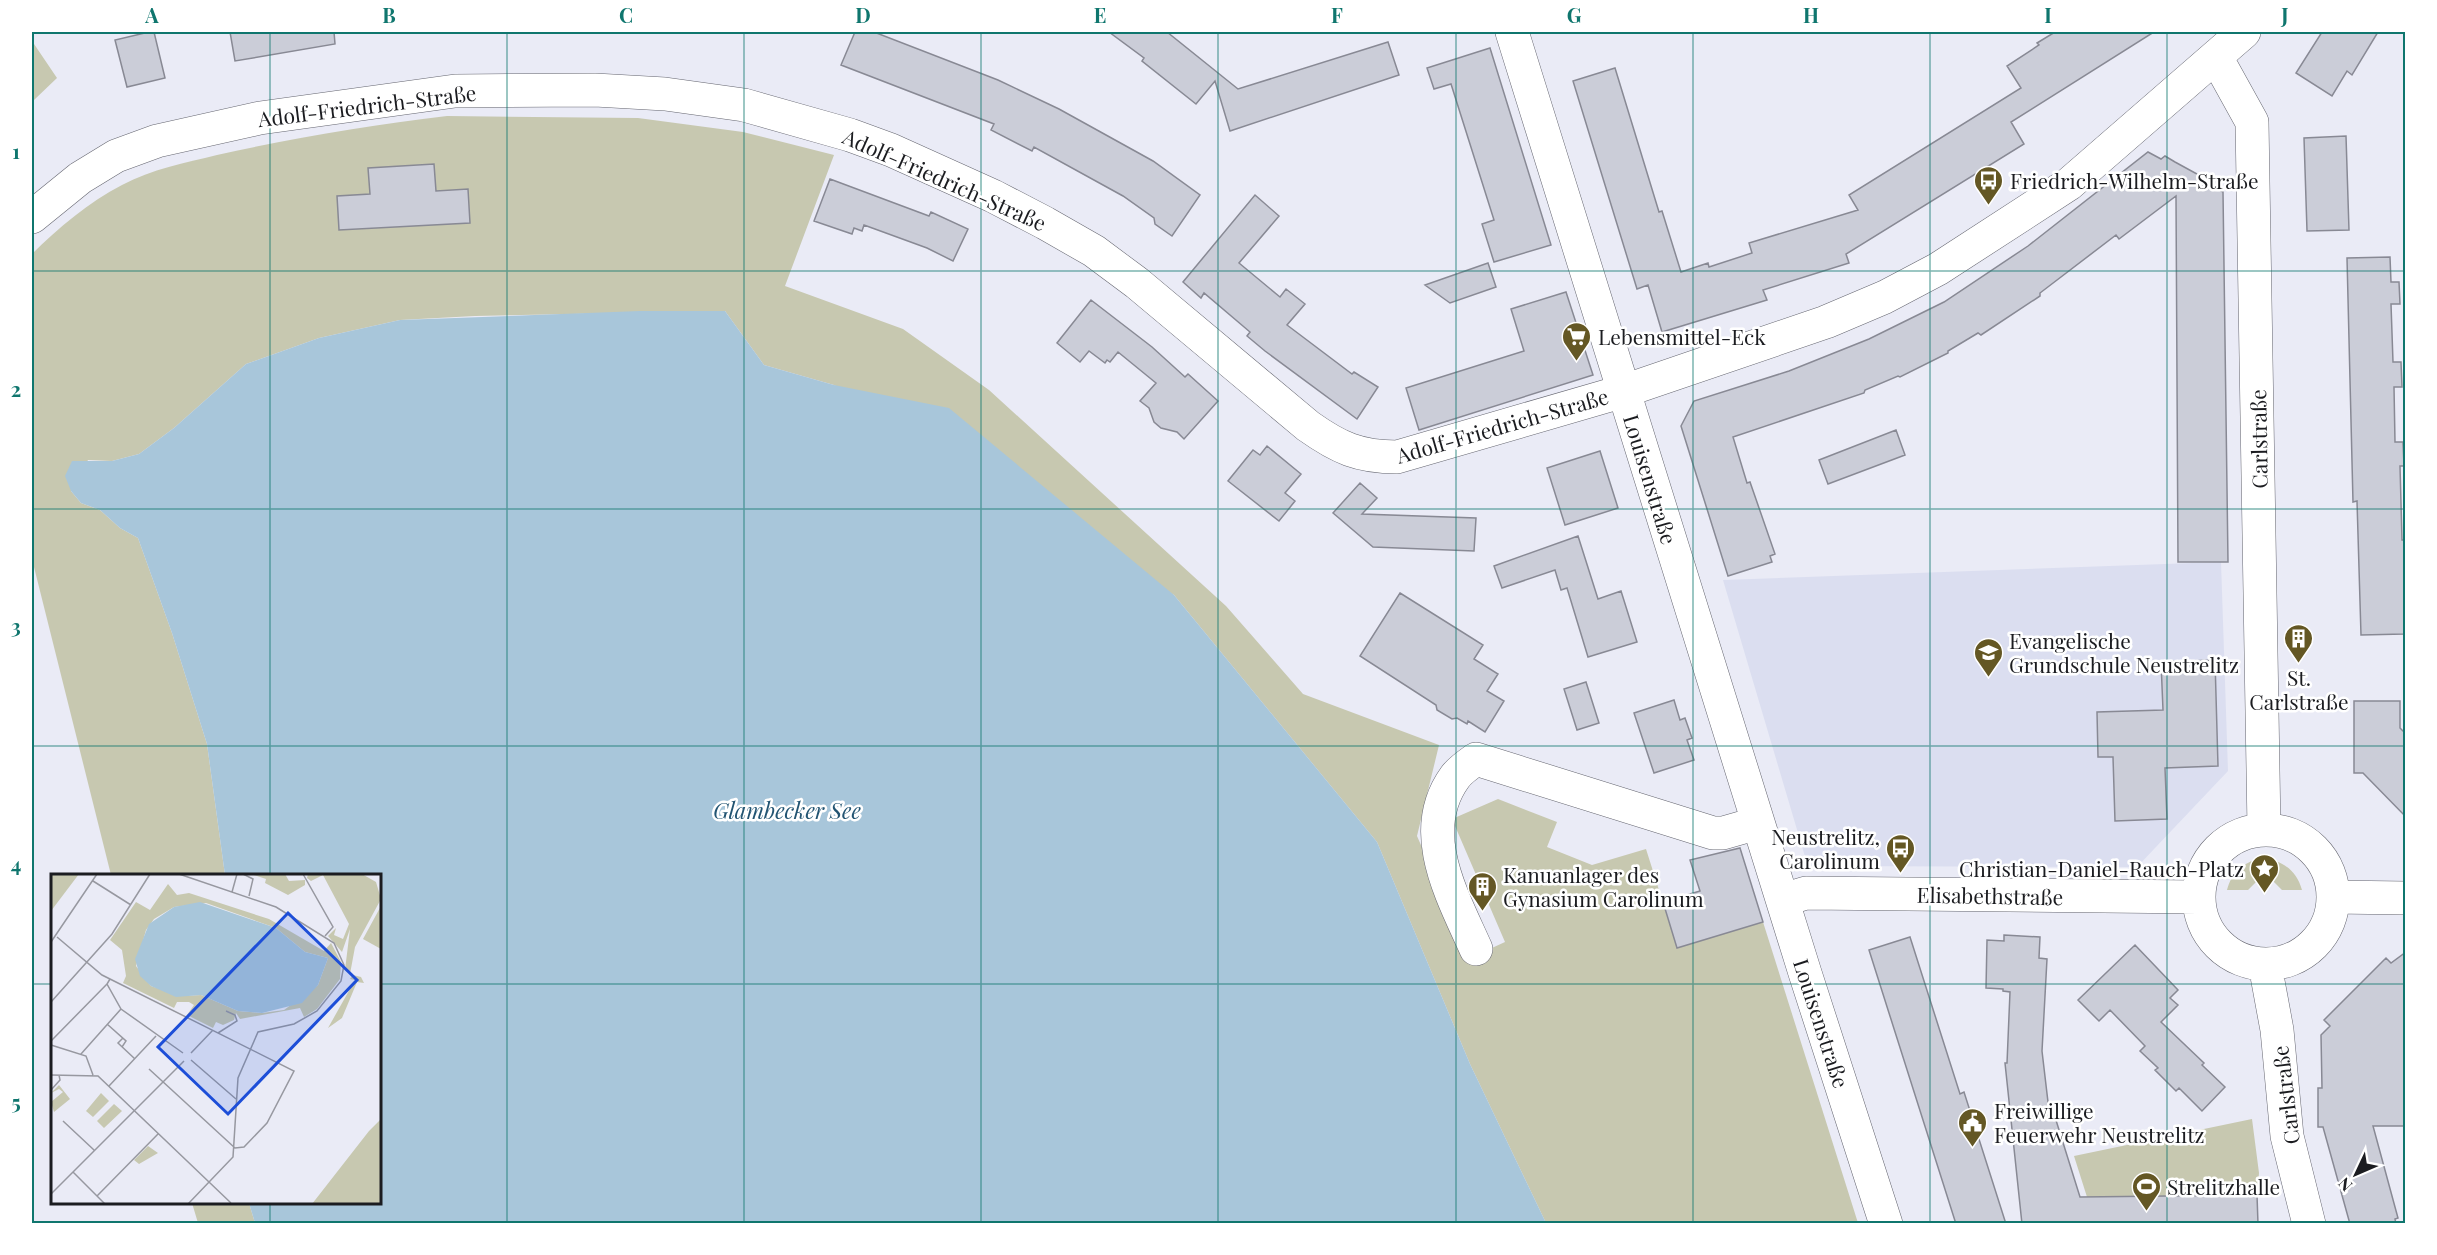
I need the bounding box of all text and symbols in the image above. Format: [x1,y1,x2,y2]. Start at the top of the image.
text: A [144,1,159,28]
text: B [382,1,396,28]
text: C [619,1,633,28]
text: D [855,1,871,28]
text: E [1094,1,1106,28]
text: F [1331,1,1343,28]
text: G [1567,1,1582,28]
text: H [1803,1,1819,28]
text: I [2044,1,2052,28]
text: J [2280,1,2289,28]
street label: Adolf-Friedrich-Straße [255,78,478,132]
street label: Adolf-Friedrich-Straße [838,121,1051,236]
text: 1 [12,137,20,164]
bus stop icon: Friedrich-Wilhelm-Straße [1973,164,2005,206]
place label: Friedrich-Wilhelm-Straße [2010,166,2259,194]
supermarket icon: Lebensmittel-Eck [1561,320,1593,362]
place label: Lebensmittel-Eck [1598,322,1766,350]
text: 2 [11,375,21,402]
street label: Adolf-Friedrich-Straße [1392,381,1611,469]
street label: Carlstraße [2243,389,2273,489]
street label: Louisenstraße [1618,411,1684,547]
text: 3 [11,612,21,639]
building icon: St. Carlstraße [2283,622,2315,664]
place label: Evangelische Grundschule Neustrelitz [2009,626,2239,678]
school or university icon: Evangelische Grundschule Neustrelitz [1972,636,2004,678]
place label: St. Carlstraße [2249,663,2349,715]
water label: Glambecker See [713,795,861,825]
place label: Neustrelitz, Carolinum [1771,822,1880,874]
bus stop icon: Neustrelitz, Carolinum [1885,832,1917,874]
text: 4 [11,850,21,877]
place icon: Christian-Daniel-Rauch-Platz [2249,852,2281,894]
place label: Christian-Daniel-Rauch-Platz [1959,854,2244,882]
place label: Kanuanlager des Gynasium Carolinum [1503,860,1704,912]
building icon: Kanuanlager des Gynasium Carolinum [1466,870,1498,912]
inset map [51,874,381,1204]
street label: Elisabethstraße [1916,880,2064,910]
street label: Louisenstraße [1788,955,1856,1091]
street label: Carlstraße [2265,1044,2305,1146]
text: 5 [11,1088,21,1115]
place label: Freiwillige Feuerwehr Neustrelitz [1994,1096,2205,1148]
public building icon: Freiwillige Feuerwehr Neustrelitz [1957,1106,1989,1148]
north arrow [2326,1144,2386,1204]
sports icon: Strelitzhalle [2130,1170,2162,1212]
place label: Strelitzhalle [2167,1172,2280,1200]
text: N [2333,1173,2356,1196]

